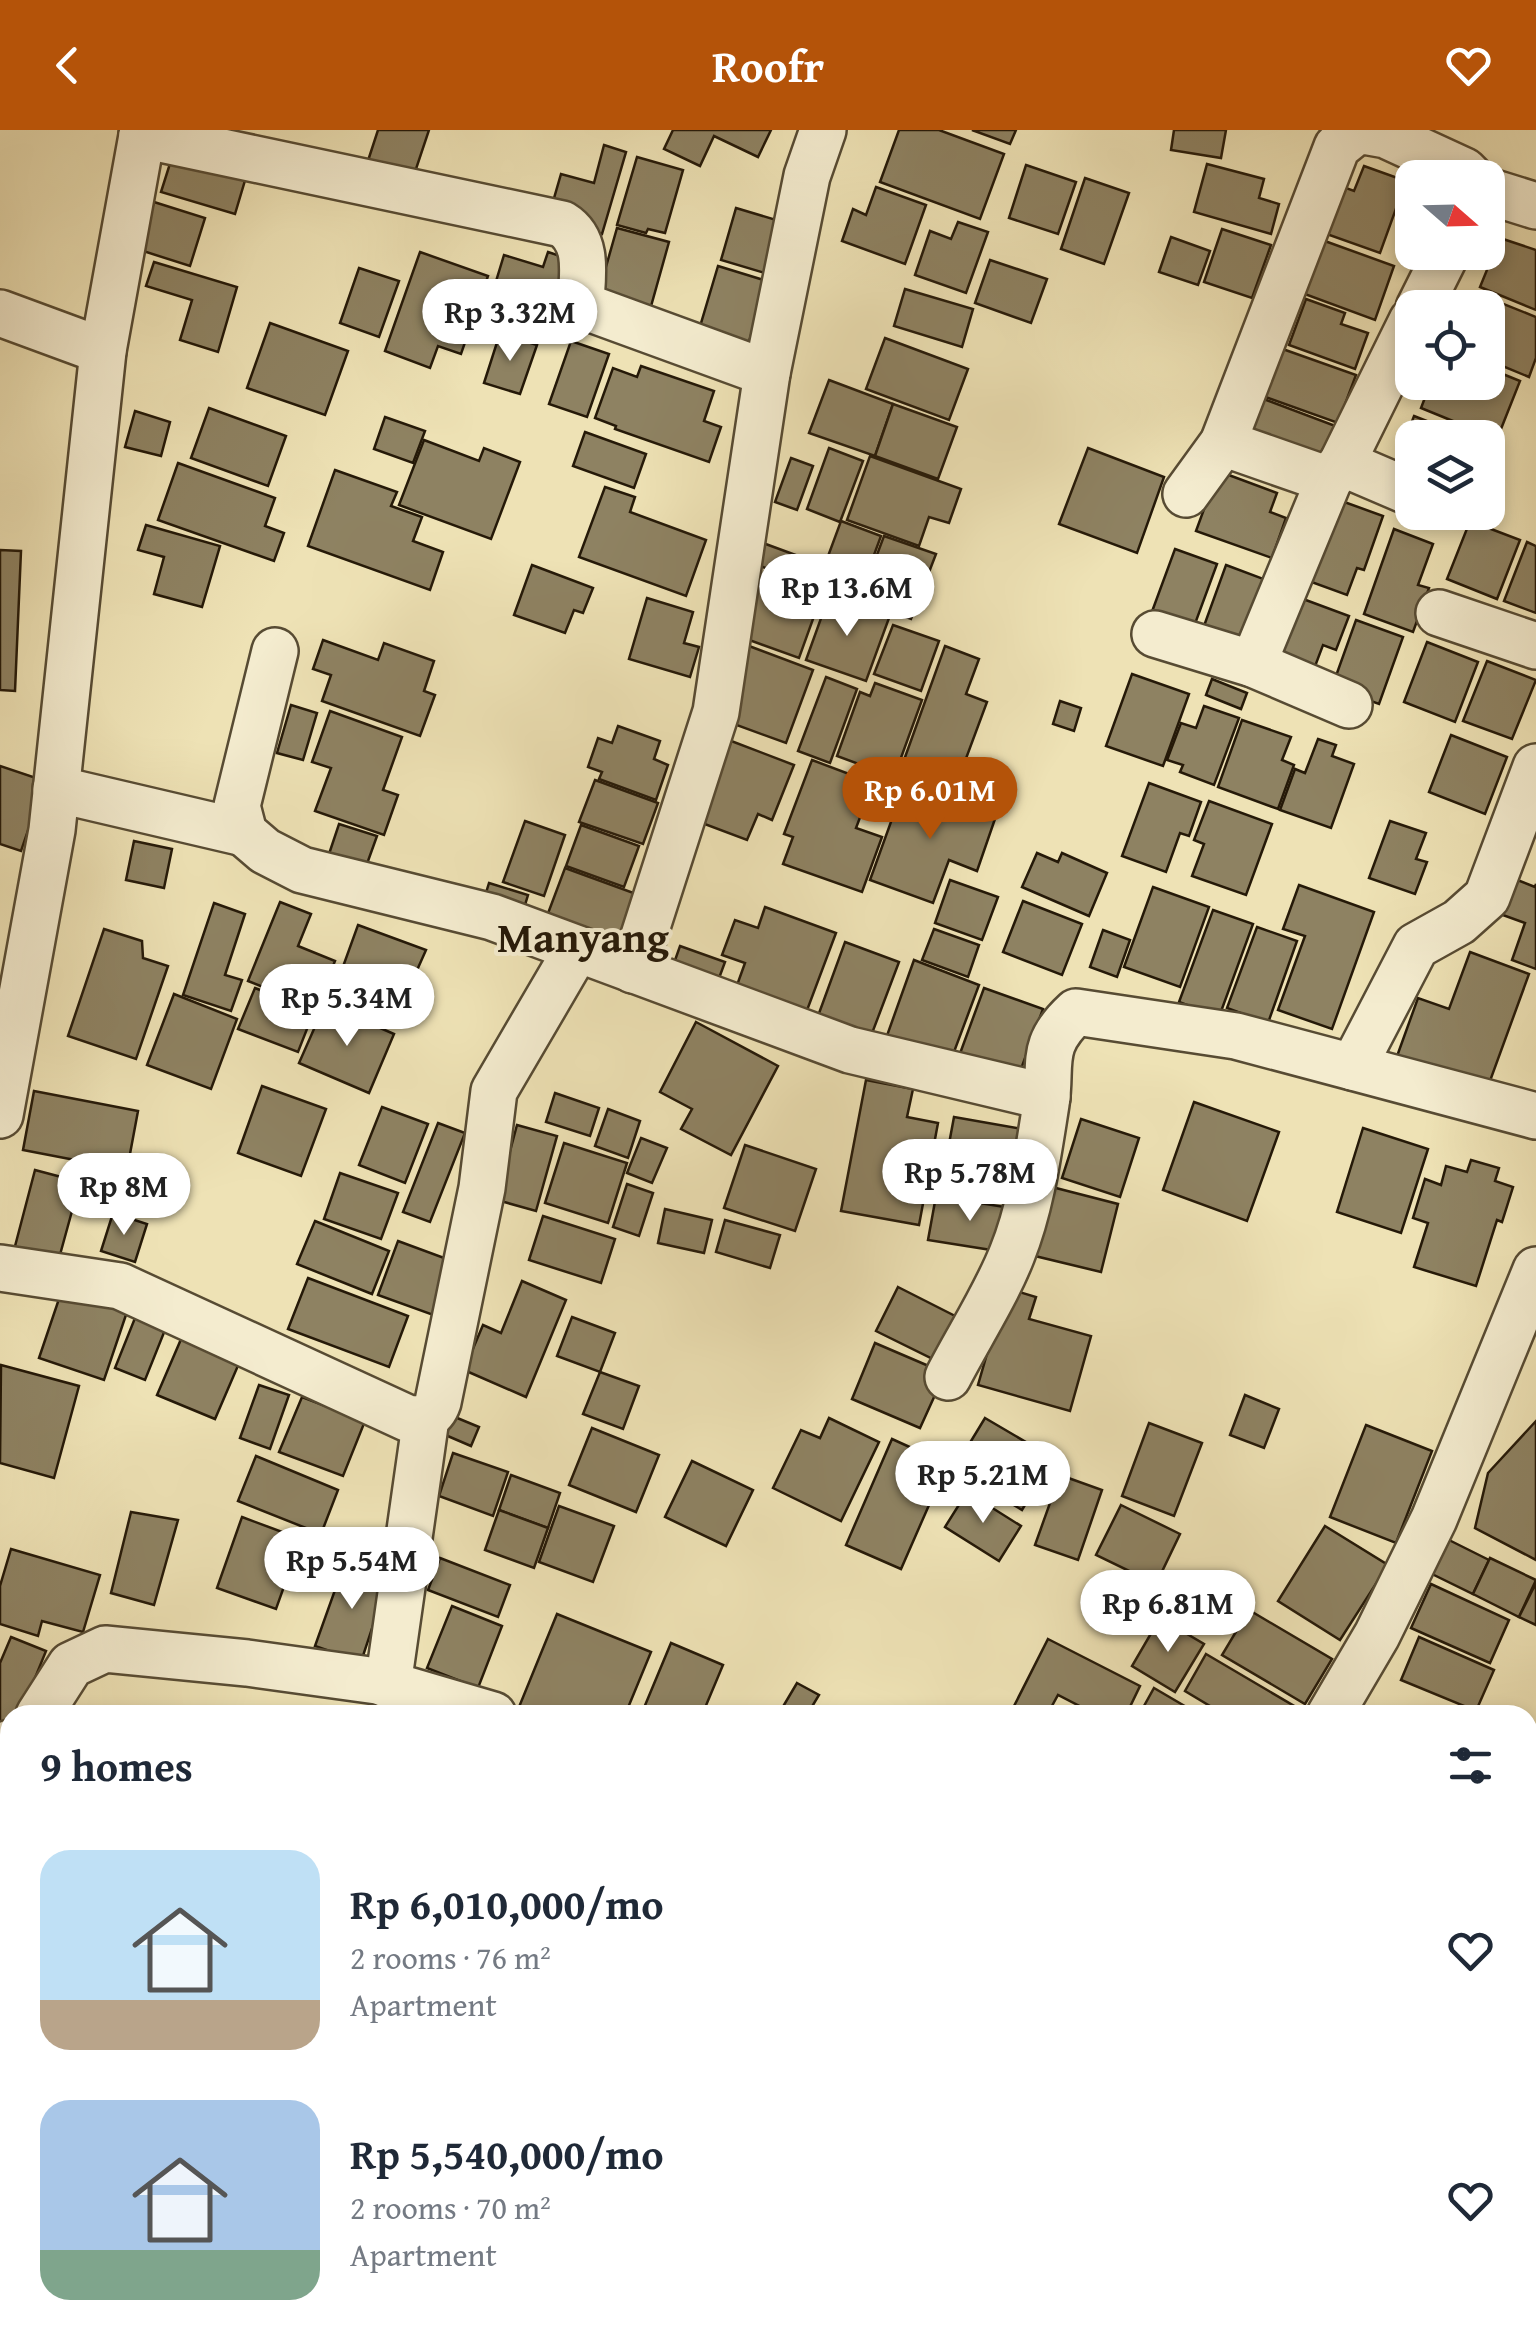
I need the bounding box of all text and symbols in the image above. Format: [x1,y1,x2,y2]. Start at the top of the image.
text: Roofr [712,33,824,98]
icon: back [40,38,95,93]
icon: heart [1441,38,1496,93]
north arrow [1395,160,1505,270]
map controls [1395,160,1505,530]
pin: Rp 3.32M [407,279,613,364]
text: Rp 3.32M [444,288,576,335]
button: locate [1395,290,1505,400]
button: layers [1395,420,1505,530]
pin: Rp 13.6M [744,554,950,639]
text: Rp 13.6M [781,563,913,610]
pin: Rp 6.01M [827,757,1033,842]
text: Rp 6.01M [864,766,996,813]
district label: Manyang [497,906,670,967]
pin: Rp 5.34M [244,964,450,1049]
text: Rp 5.34M [281,973,413,1020]
pin: Rp 5.78M [867,1139,1073,1224]
text: Rp 5.78M [904,1148,1036,1195]
pin: Rp 8M [54,1153,194,1238]
text: Rp 8M [79,1162,169,1209]
pin: Rp 5.21M [880,1441,1086,1526]
text: Rp 5.21M [917,1450,1049,1497]
pin: Rp 5.54M [249,1527,455,1612]
text: Rp 5.54M [286,1536,418,1583]
pin: Rp 6.81M [1065,1570,1271,1655]
text: Rp 6.81M [1102,1579,1234,1626]
text: 9 homes [40,1735,193,1796]
icon: filters [1443,1738,1498,1793]
text: Rp 6,010,000/mo [350,1873,664,1934]
icon: home [120,1890,240,2010]
icon: heart [1443,1923,1498,1978]
text: 2 rooms · 76 m² [350,1934,551,1981]
text: Apartment [350,1981,497,2028]
text: Rp 5,540,000/mo [350,2123,664,2184]
icon: home [120,2140,240,2260]
icon: heart [1443,2173,1498,2228]
text: 2 rooms · 70 m² [350,2184,551,2231]
text: Apartment [350,2231,497,2278]

